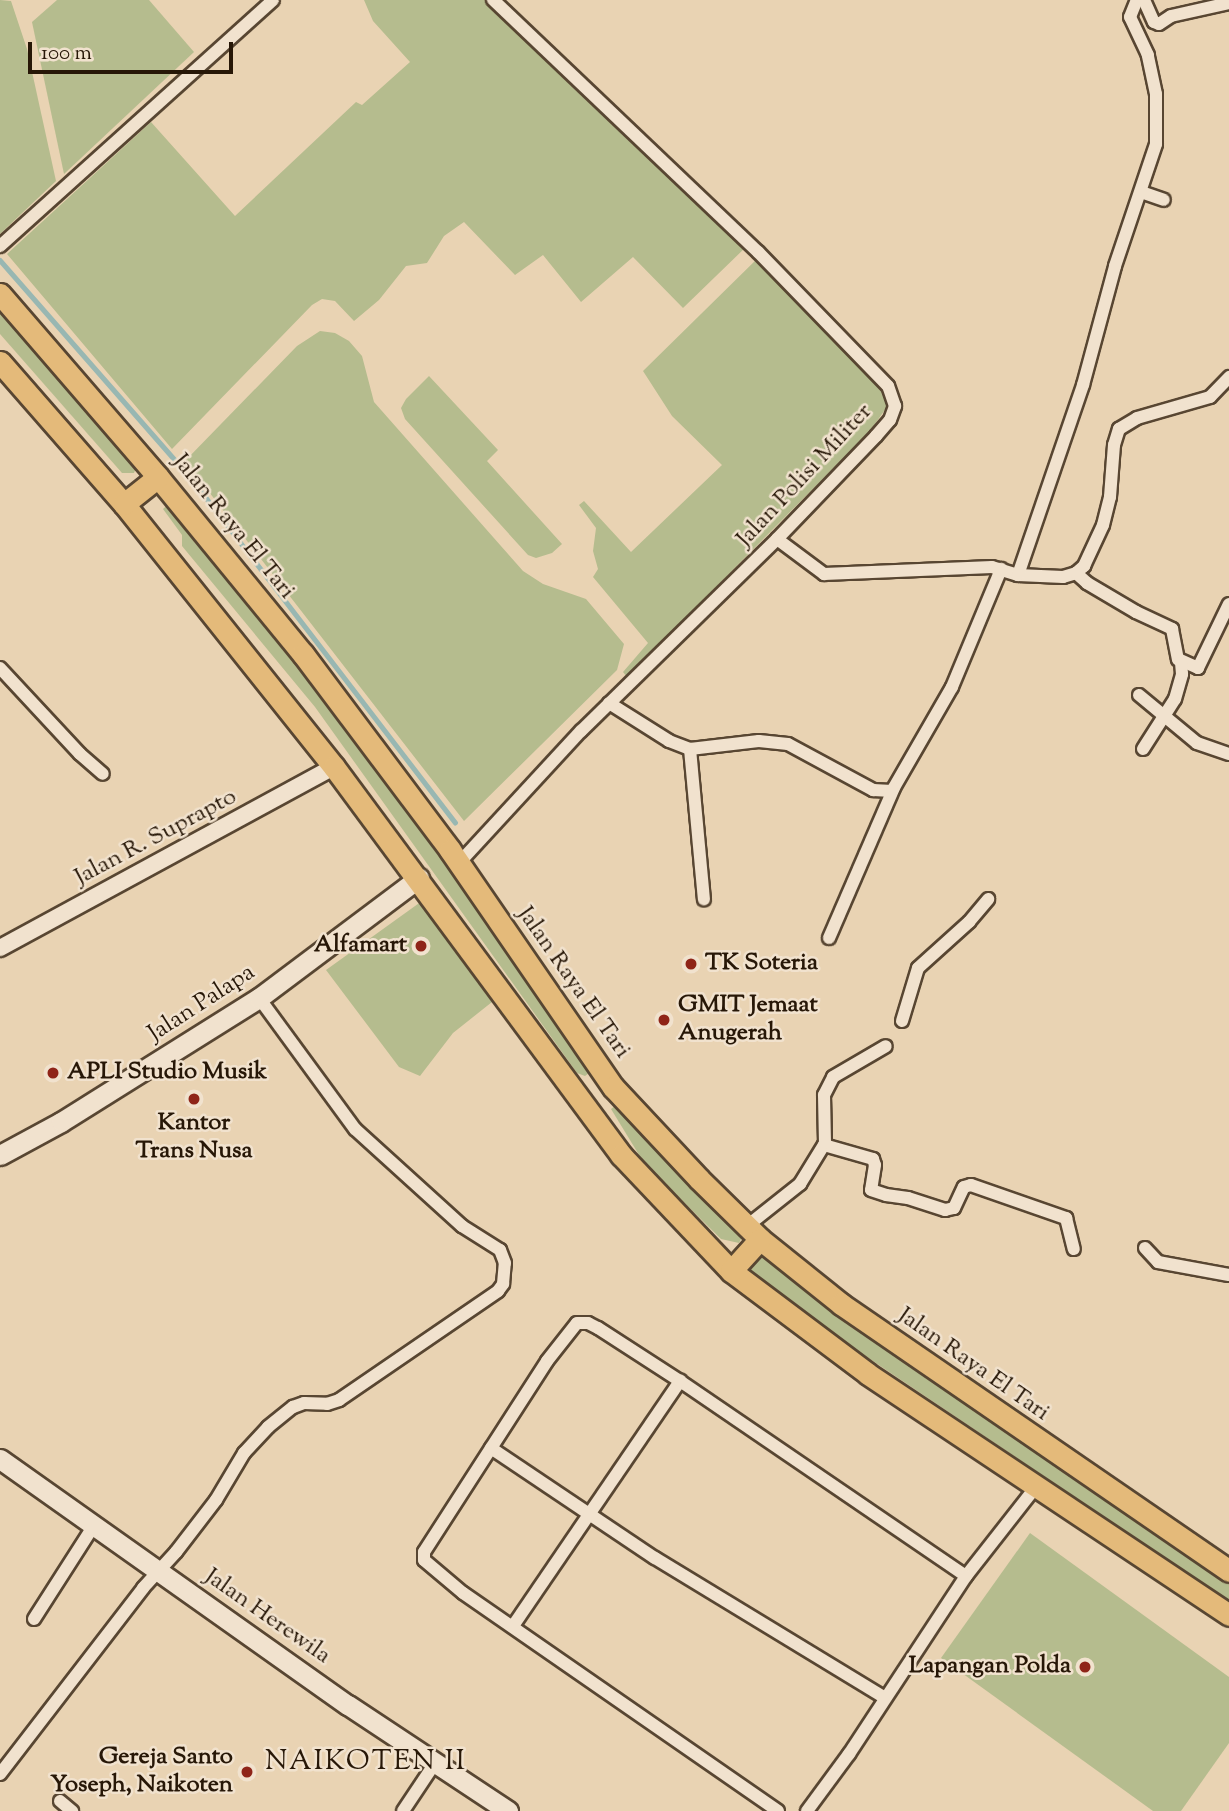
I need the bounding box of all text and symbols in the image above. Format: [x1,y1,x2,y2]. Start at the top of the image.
scale bar [32,28,236,72]
text: 100 m [41,39,92,69]
street label: Jalan Polisi Militer [731,398,879,554]
street label: Jalan Raya El Tari [166,448,300,606]
street label: Jalan R. Suprapto [70,783,242,893]
street label: Jalan Raya El Tari [510,902,636,1064]
place label: Alfamart [314,932,407,960]
marker: Alfamart [413,938,429,954]
place label: TK Soteria [705,950,818,978]
marker: TK Soteria [683,956,699,972]
street label: Jalan Palapa [143,959,261,1049]
place label: GMIT Jemaat Anugerah [678,992,818,1048]
marker: GMIT Jemaat Anugerah [656,1012,672,1028]
place label: APLI Studio Musik [67,1059,267,1087]
marker: APLI Studio Musik [45,1065,61,1081]
marker: Kantor Trans Nusa [186,1091,202,1107]
place label: Kantor Trans Nusa [136,1110,252,1166]
street label: Jalan Raya El Tari [892,1302,1054,1428]
street label: Jalan Herewila [198,1563,336,1671]
place label: Lapangan Polda [909,1653,1071,1681]
marker: Lapangan Polda [1077,1659,1093,1675]
place label: Gereja Santo Yoseph, Naikoten [50,1744,233,1800]
district label: NAIKOTEN II [266,1745,466,1779]
marker: Gereja Santo Yoseph, Naikoten [239,1764,255,1780]

